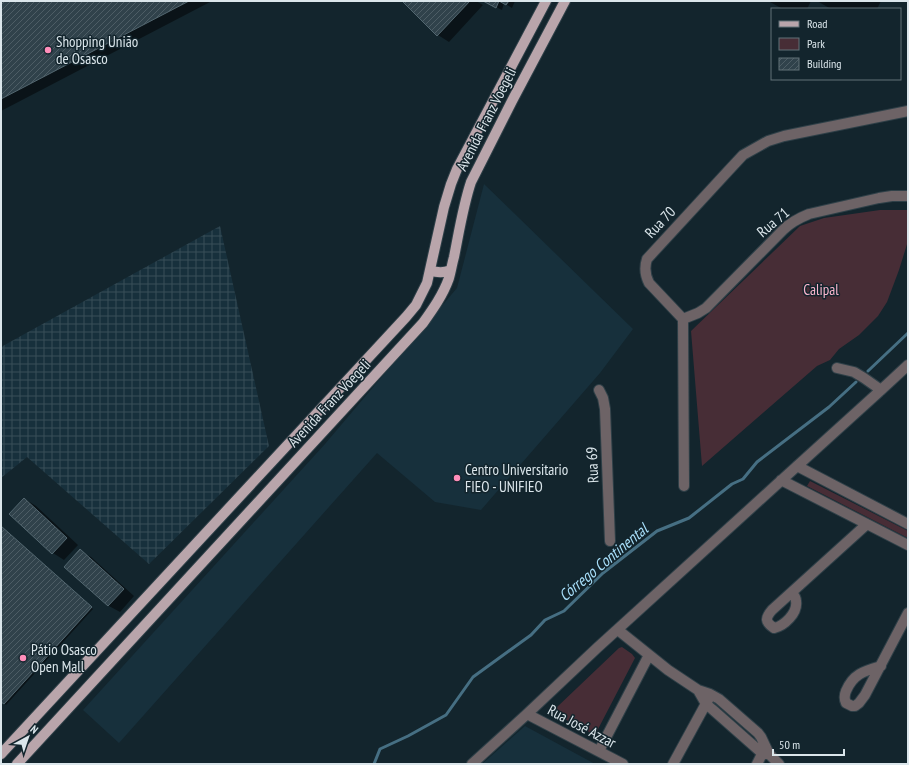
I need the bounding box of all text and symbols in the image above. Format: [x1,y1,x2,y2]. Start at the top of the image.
legend [771,8,901,80]
text: Road [807,16,827,31]
place label: Shopping União de Osasco [56,32,138,68]
text: Park [807,36,825,51]
marker: Shopping União de Osasco [43,45,53,55]
text: Building [807,56,842,71]
street label: Avenida Franz Voegeli [452,64,520,174]
street label: Rua 70 [641,202,680,242]
street label: Rua 71 [753,203,793,241]
park label: Calipal [803,280,839,299]
street label: Avenida Franz Voegeli [283,355,375,451]
street label: Rua 69 [582,446,602,484]
place label: Centro Universitario FIEO - UNIFIEO [465,460,568,496]
marker: Centro Universitario FIEO - UNIFIEO [452,473,462,483]
water label: Córrego Continental [554,518,653,605]
place label: Pátio Osasco Open Mall [31,640,97,676]
marker: Pátio Osasco Open Mall [18,653,28,663]
street label: Rua José Azzar [545,700,620,752]
north arrow [8,717,48,757]
text: N [28,722,41,737]
scale bar [773,731,844,757]
text: 50 m [779,737,800,752]

